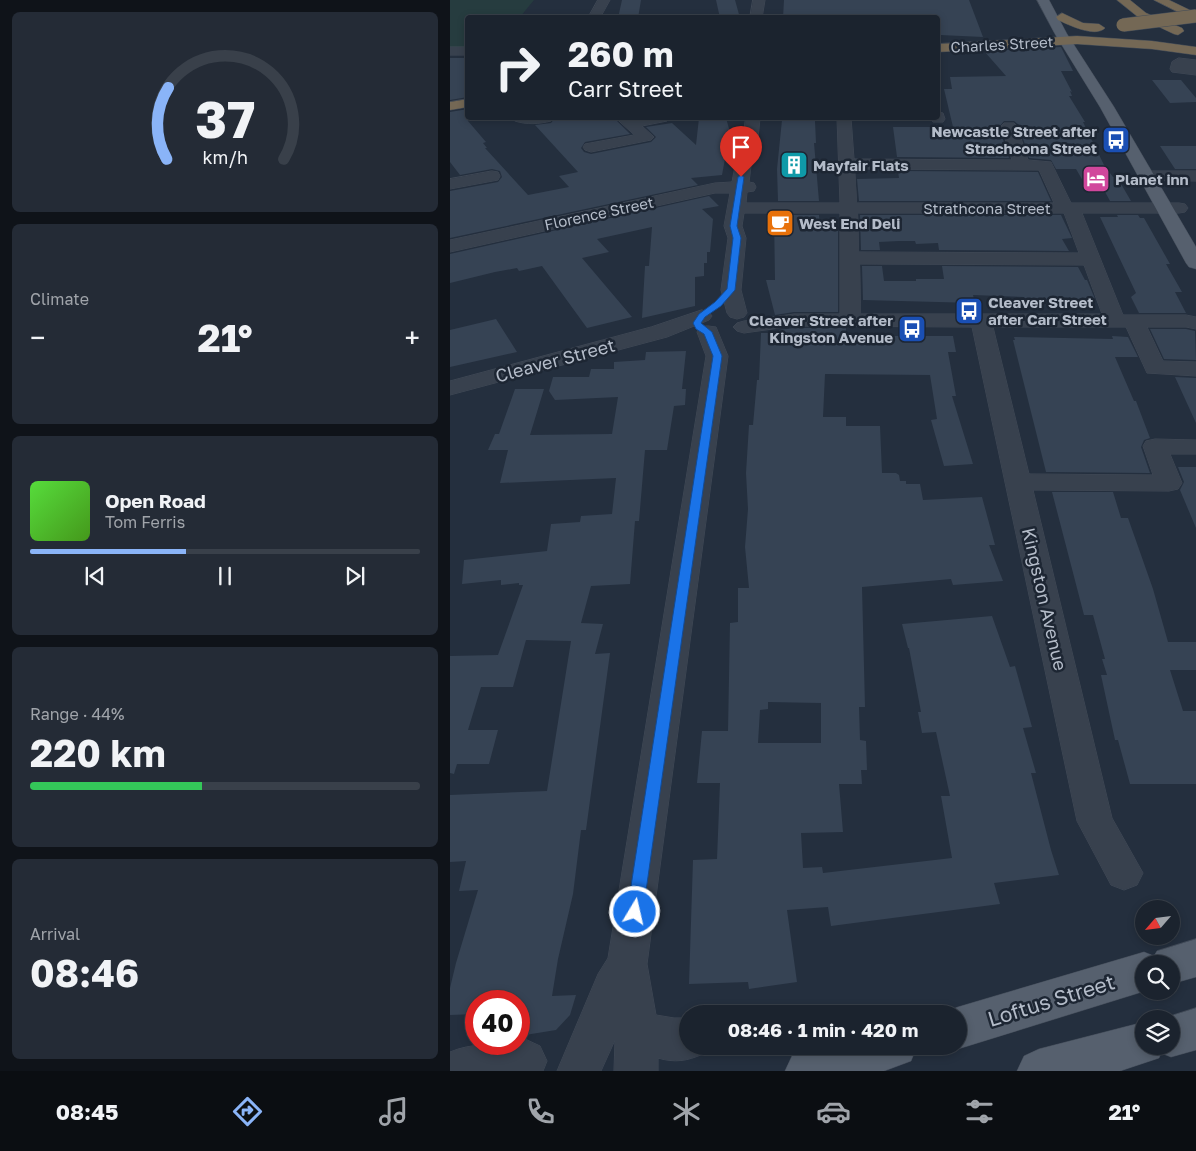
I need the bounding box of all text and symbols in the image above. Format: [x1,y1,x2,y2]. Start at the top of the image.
street label: Charles Street [950,32,1054,56]
text: 260 m [568,33,674,75]
icon: right [485,35,550,100]
text: Carr Street [568,75,683,102]
text: 37 [195,87,255,149]
place label: Newcastle Street after Strachcona Street [931,122,1097,157]
bus stop icon: Newcastle Street after Strachcona Street [1101,125,1131,155]
pin [720,126,762,177]
icon: arrive [727,133,755,161]
text: km/h [202,146,248,168]
building icon: Mayfair Flats [779,150,809,180]
place label: Mayfair Flats [813,156,909,174]
hotel icon: Planet inn [1081,164,1111,194]
place label: Planet inn [1115,170,1189,188]
street label: Florence Street [543,193,655,233]
street label: Strathcona Street [923,199,1051,217]
cafe icon: West End Deli [765,208,795,238]
place label: West End Deli [799,214,900,232]
text: Climate [30,289,89,309]
place label: Cleaver Street after Carr Street [988,293,1107,328]
bus stop icon: Cleaver Street after Carr Street [954,296,984,326]
place label: Cleaver Street after Kingston Avenue [749,311,893,346]
bus stop icon: Cleaver Street after Kingston Avenue [897,314,927,344]
text: 21° [198,315,253,360]
text: − [30,321,45,354]
text: + [405,321,420,354]
street label: Cleaver Street [493,333,617,387]
text: Open Road [105,489,206,512]
text: Tom Ferris [105,512,185,532]
street label: Kingston Avenue [1018,525,1072,673]
icon: previous [81,562,109,590]
icon: pause [211,562,239,590]
icon: next [341,562,369,590]
text: Range · 44% [30,704,124,724]
text: 220 km [30,730,166,775]
position arrow [608,885,660,937]
north arrow [1135,900,1180,945]
map controls [1135,900,1180,1055]
text: Arrival [30,924,80,944]
text: 08:46 [30,950,139,995]
button: search [1135,955,1180,1000]
street label: Loftus Street [984,968,1118,1032]
speed limit sign: 40 [465,990,530,1055]
button: layers [1135,1010,1180,1055]
text: 08:46 · 1 min · 420 m [728,1018,918,1041]
icon: directions [230,1094,265,1129]
icon: music [376,1094,411,1129]
icon: phone [523,1094,558,1129]
icon: climate [669,1094,704,1129]
icon: car [816,1094,851,1129]
icon: filters [962,1094,997,1129]
text: 08:45 [56,1098,118,1125]
text: 21° [1108,1098,1140,1125]

